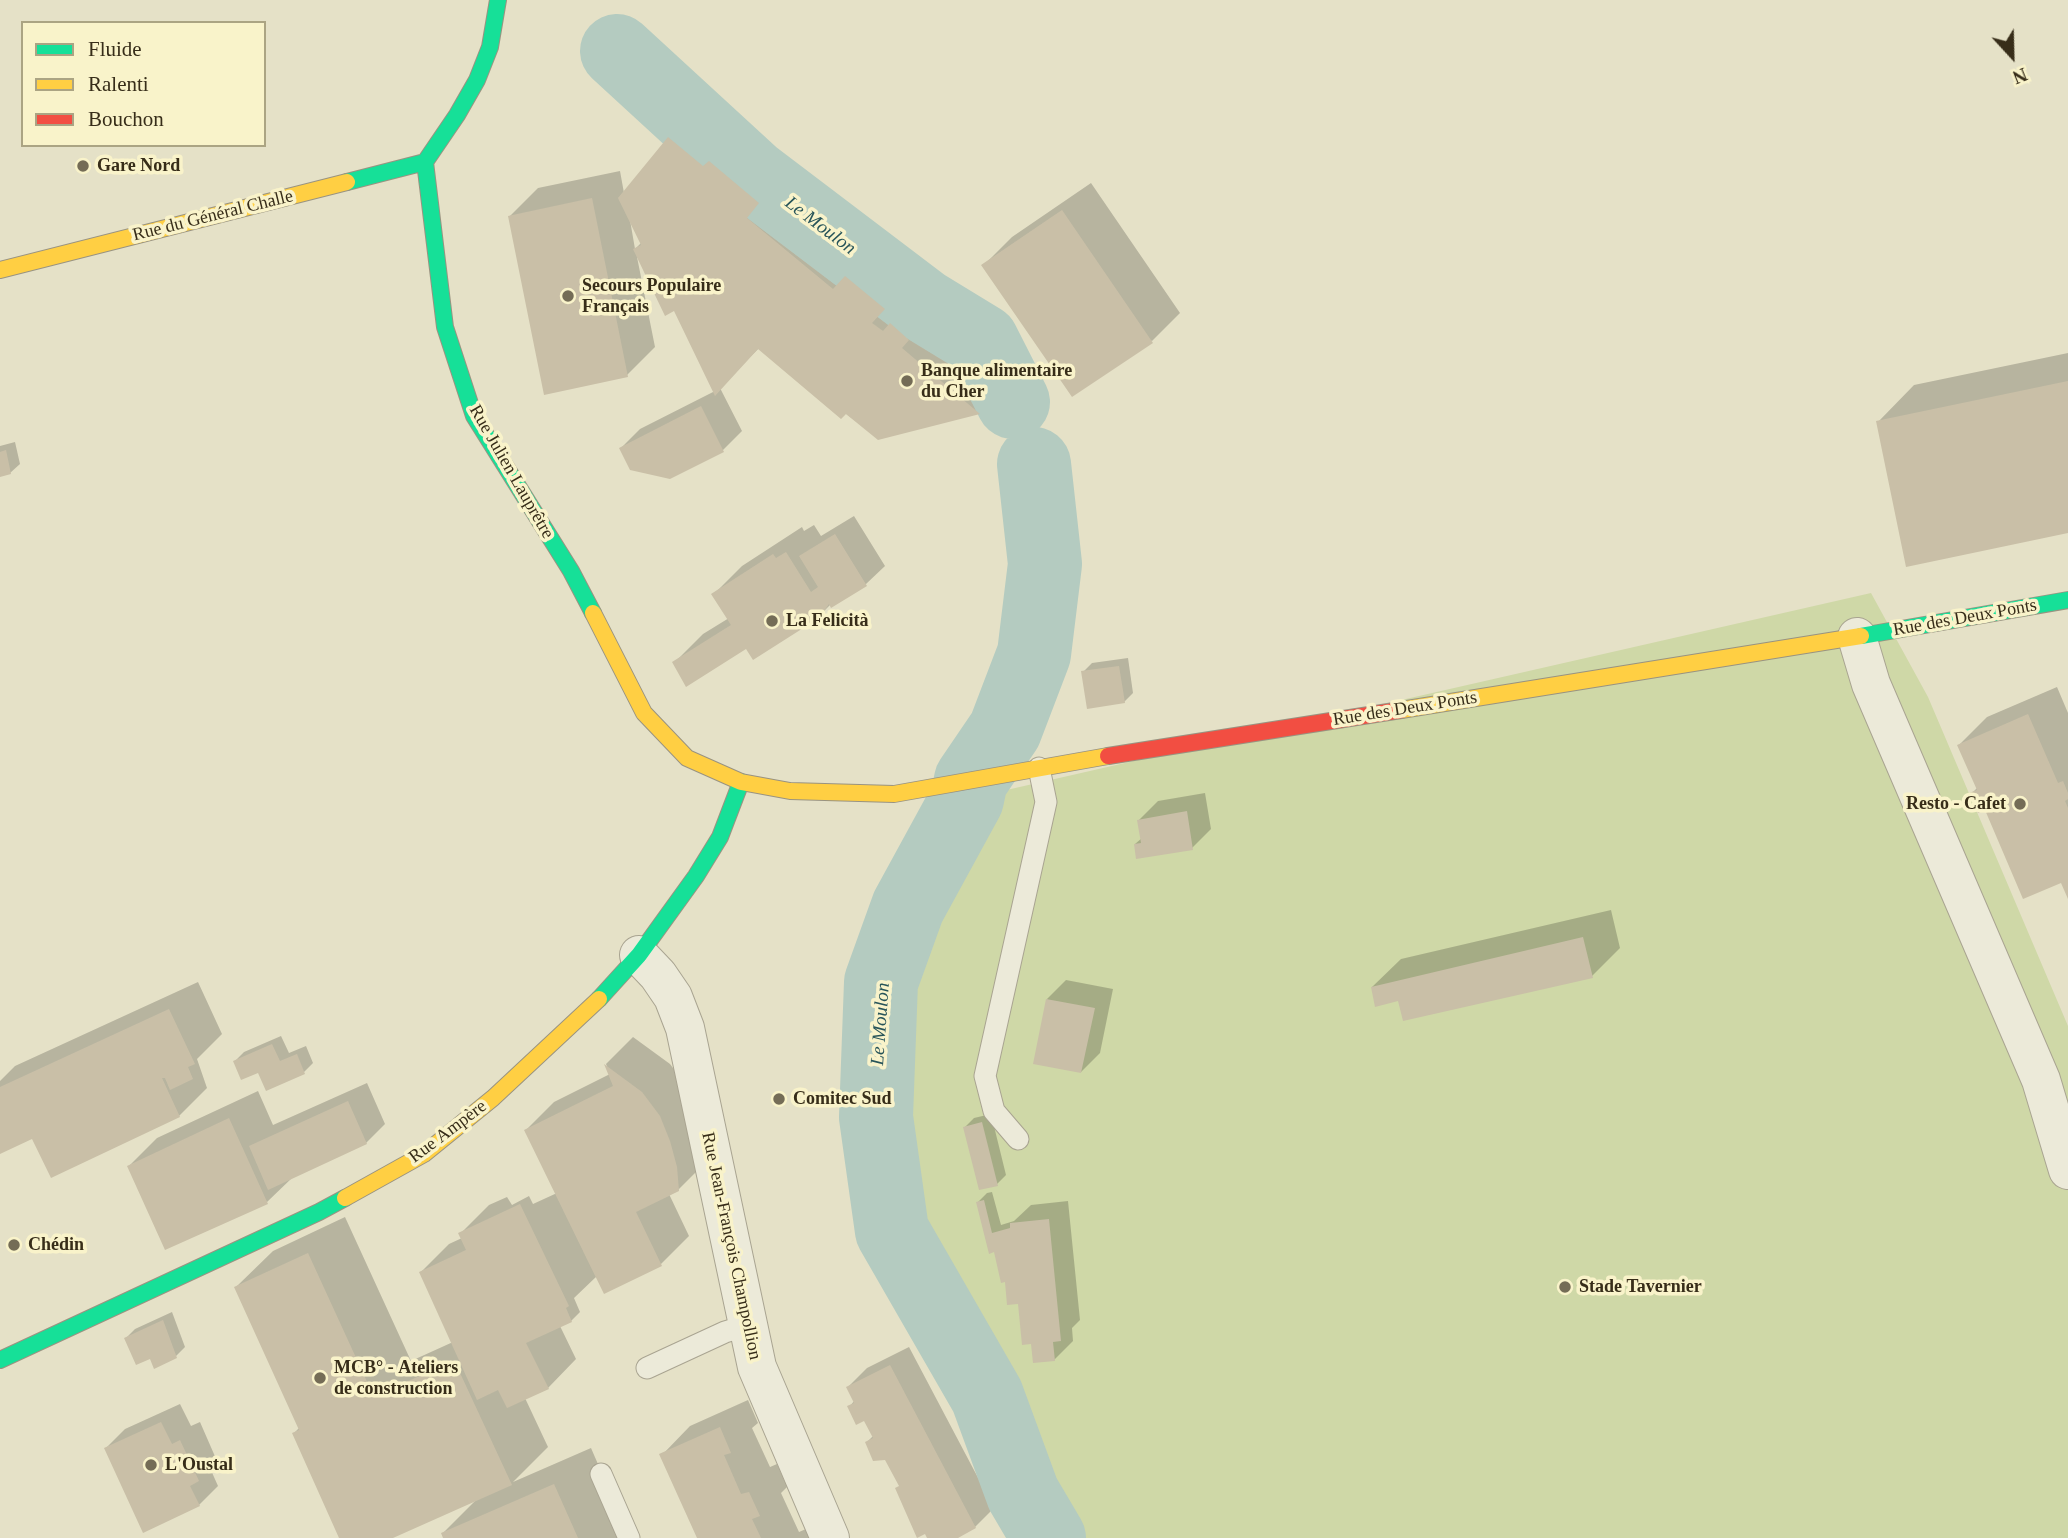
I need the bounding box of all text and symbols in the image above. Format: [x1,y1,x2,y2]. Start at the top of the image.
legend [21,21,266,147]
north arrow [1977,21,2047,91]
text: Fluide [88,37,142,61]
text: N [2010,64,2030,88]
text: Ralenti [88,72,149,96]
text: Bouchon [88,107,164,131]
place label: Gare Nord [97,155,180,177]
marker: Gare Nord [75,158,91,174]
street label: Rue du Général Challe [131,186,295,246]
water label: Le Moulon [780,192,860,260]
place label: Secours Populaire Français [582,275,721,318]
marker: Secours Populaire Français [560,288,576,304]
place label: Banque alimentaire du Cher [921,360,1072,402]
marker: Banque alimentaire du Cher [899,373,915,389]
street label: Rue Julien Lauprêtre [464,401,558,543]
street label: Rue des Deux Ponts [1891,595,2039,641]
place label: La Felicità [786,610,868,632]
marker: La Felicità [764,613,780,629]
street label: Rue des Deux Ponts [1331,687,1479,731]
place label: Resto - Cafet [1906,793,2006,815]
marker: Resto - Cafet [2012,796,2028,812]
water label: Le Moulon [867,982,895,1066]
place label: Comitec Sud [793,1088,891,1110]
marker: Comitec Sud [771,1091,787,1107]
street label: Rue Ampère [405,1096,491,1168]
street label: Rue Jean-François Champollion [696,1130,766,1362]
place label: Chédin [28,1234,84,1256]
marker: Chédin [6,1237,22,1253]
place label: Stade Tavernier [1579,1276,1702,1298]
marker: Stade Tavernier [1557,1279,1573,1295]
place label: MCB° - Ateliers de construction [334,1357,458,1400]
marker: MCB° - Ateliers de construction [312,1370,328,1386]
place label: L'Oustal [165,1454,233,1476]
marker: L'Oustal [143,1457,159,1473]

